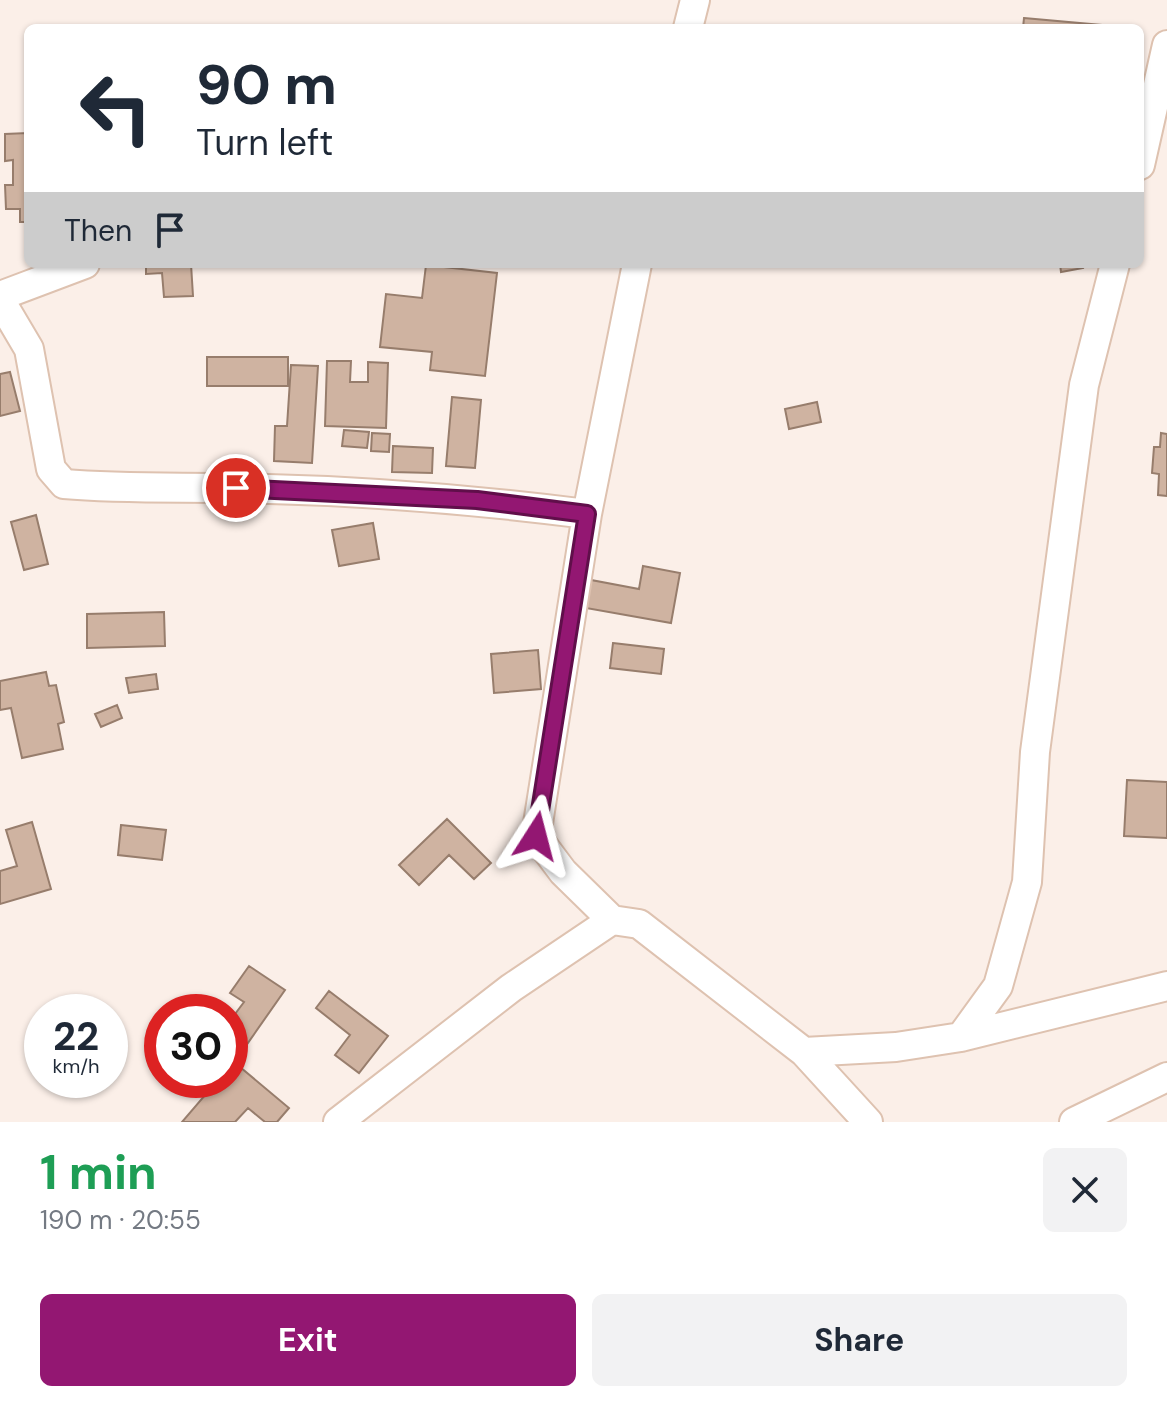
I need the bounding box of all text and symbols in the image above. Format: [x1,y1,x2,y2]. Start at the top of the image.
text: 90 m [196,48,337,121]
icon: left [64,56,168,160]
text: Turn left [196,119,333,166]
icon: arrive [148,208,192,252]
text: Then [64,211,132,250]
pin [202,454,270,522]
icon: arrive [214,466,258,510]
position arrow [494,794,578,878]
speed limit sign: 30 [144,994,248,1098]
text: 22 [53,1010,99,1062]
text: km/h [52,1053,100,1079]
text: 1 min [40,1141,157,1204]
button: close [1043,1148,1127,1232]
text: 190 m · 20:55 [40,1203,201,1237]
button: Exit [40,1294,576,1386]
button: Share [592,1294,1127,1386]

